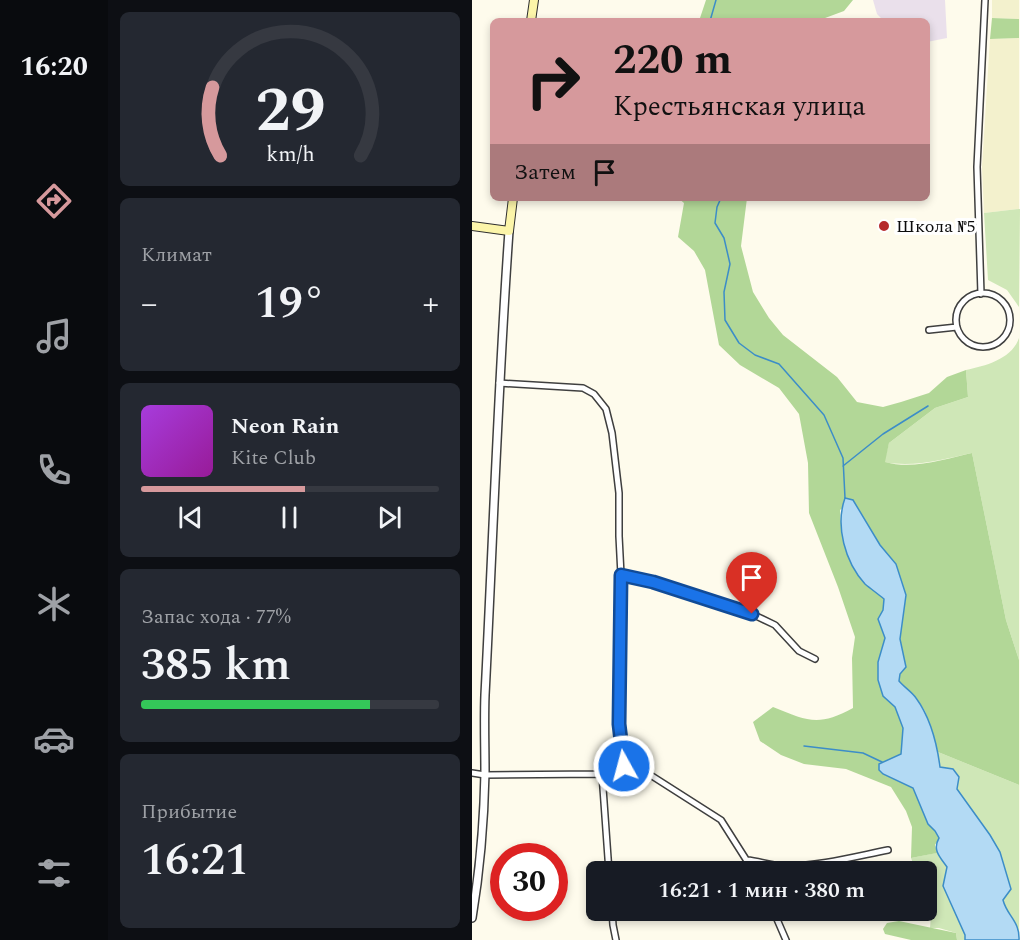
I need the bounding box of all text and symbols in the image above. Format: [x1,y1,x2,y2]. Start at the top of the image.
text: 220 m [613,29,732,92]
icon: right [514,42,592,120]
text: 16:20 [20,46,88,88]
text: 29 [255,64,325,159]
text: Крестьянская улица [613,86,866,128]
text: km/h [266,138,314,171]
text: Затем [514,156,576,189]
icon: arrive [588,156,621,189]
icon: directions [33,180,75,222]
place label: Школа №5 [896,213,975,240]
marker: Школа №5 [877,219,891,233]
text: Климат [141,240,212,270]
text: 19° [255,269,325,338]
text: − [141,279,158,329]
text: + [423,279,439,329]
icon: music [33,315,75,357]
text: Neon Rain [231,410,339,443]
text: Kite Club [231,443,316,473]
icon: phone [33,449,75,491]
icon: previous [174,501,207,534]
icon: pause [273,501,306,534]
icon: next [373,501,406,534]
pin [726,552,777,614]
icon: arrive [735,561,768,594]
icon: climate [33,583,75,625]
text: Запас хода · 77% [141,602,291,632]
text: 385 km [141,631,291,700]
icon: car [33,718,75,760]
position arrow [592,734,656,798]
text: Прибытие [141,797,237,827]
text: 16:21 [141,826,249,895]
speed limit sign: 30 [490,843,568,921]
icon: filters [33,852,75,894]
text: 16:21 · 1 мин · 380 m [658,874,865,907]

